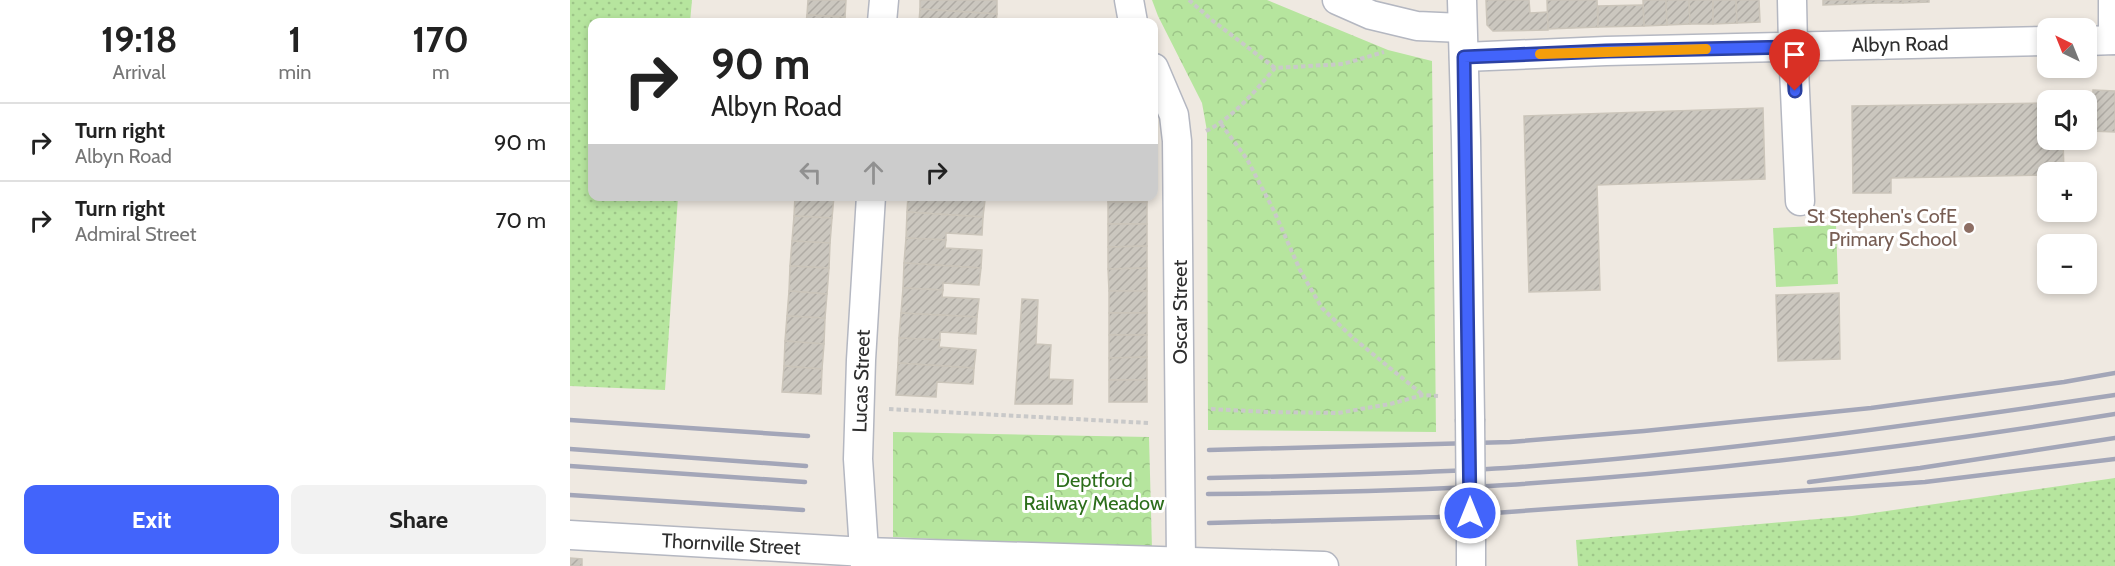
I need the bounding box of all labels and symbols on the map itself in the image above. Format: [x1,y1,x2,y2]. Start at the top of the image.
north arrow [2037,18,2097,78]
pin [1769,29,1820,91]
street label: Albyn Road [1851,31,1949,57]
place label: St Stephen's CofE Primary School [1807,204,1957,251]
marker: St Stephen's CofE Primary School [1962,221,1976,235]
street label: Oscar Street [1168,260,1192,364]
street label: Lucas Street [847,329,875,433]
park label: Deptford Railway Meadow [1024,468,1165,515]
position arrow [1438,481,1502,545]
street label: Thornville Street [661,528,801,560]

